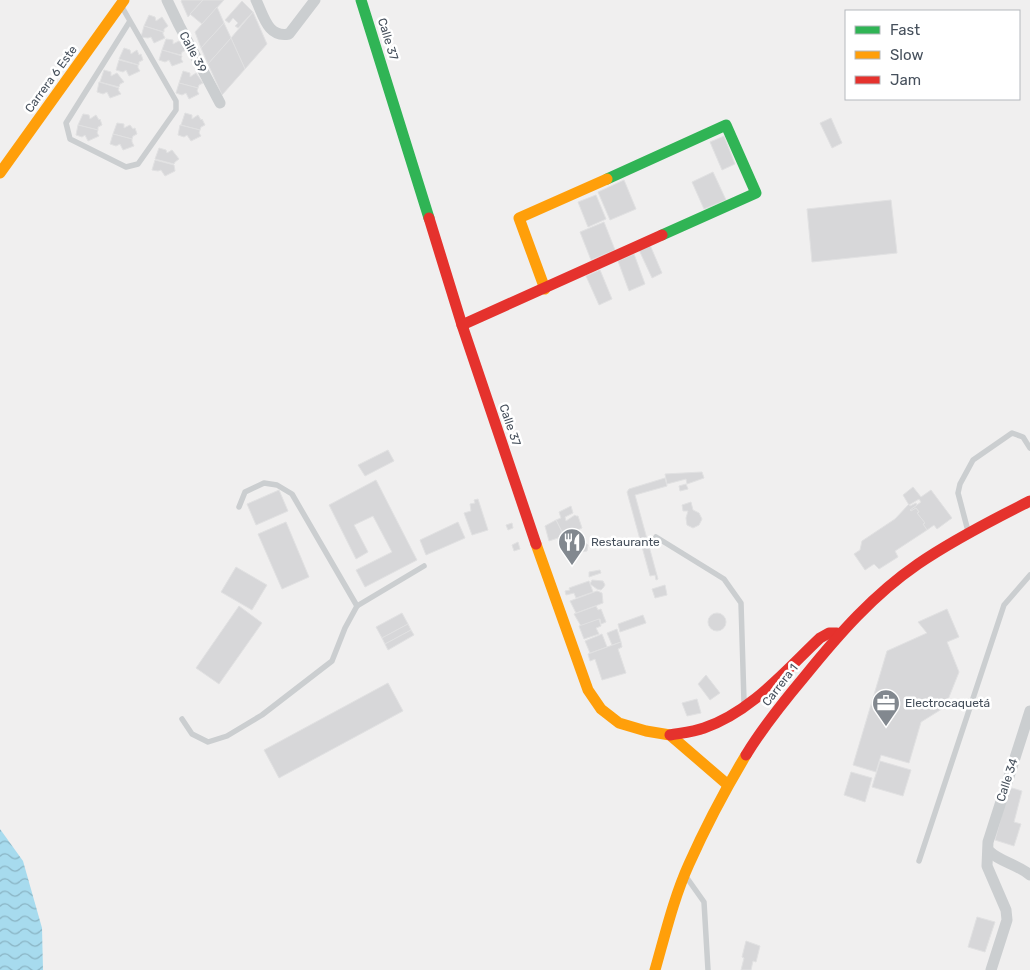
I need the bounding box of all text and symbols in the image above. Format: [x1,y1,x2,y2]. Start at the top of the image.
legend [845,10,1020,100]
street label: Calle 37 [375,16,401,62]
text: Fast [890,21,920,39]
street label: Calle 39 [176,29,210,75]
street label: Carrera 6 Este [22,43,80,115]
text: Slow [890,46,923,64]
text: Jam [890,71,921,89]
street label: Calle 37 [496,402,524,448]
restaurant icon: Restaurante [557,527,587,566]
place label: Restaurante [591,535,660,549]
street label: Carrera 1 [759,661,801,709]
office icon: Electrocaquetá [871,688,901,727]
place label: Electrocaquetá [905,696,990,710]
street label: Calle 34 [993,756,1021,803]

